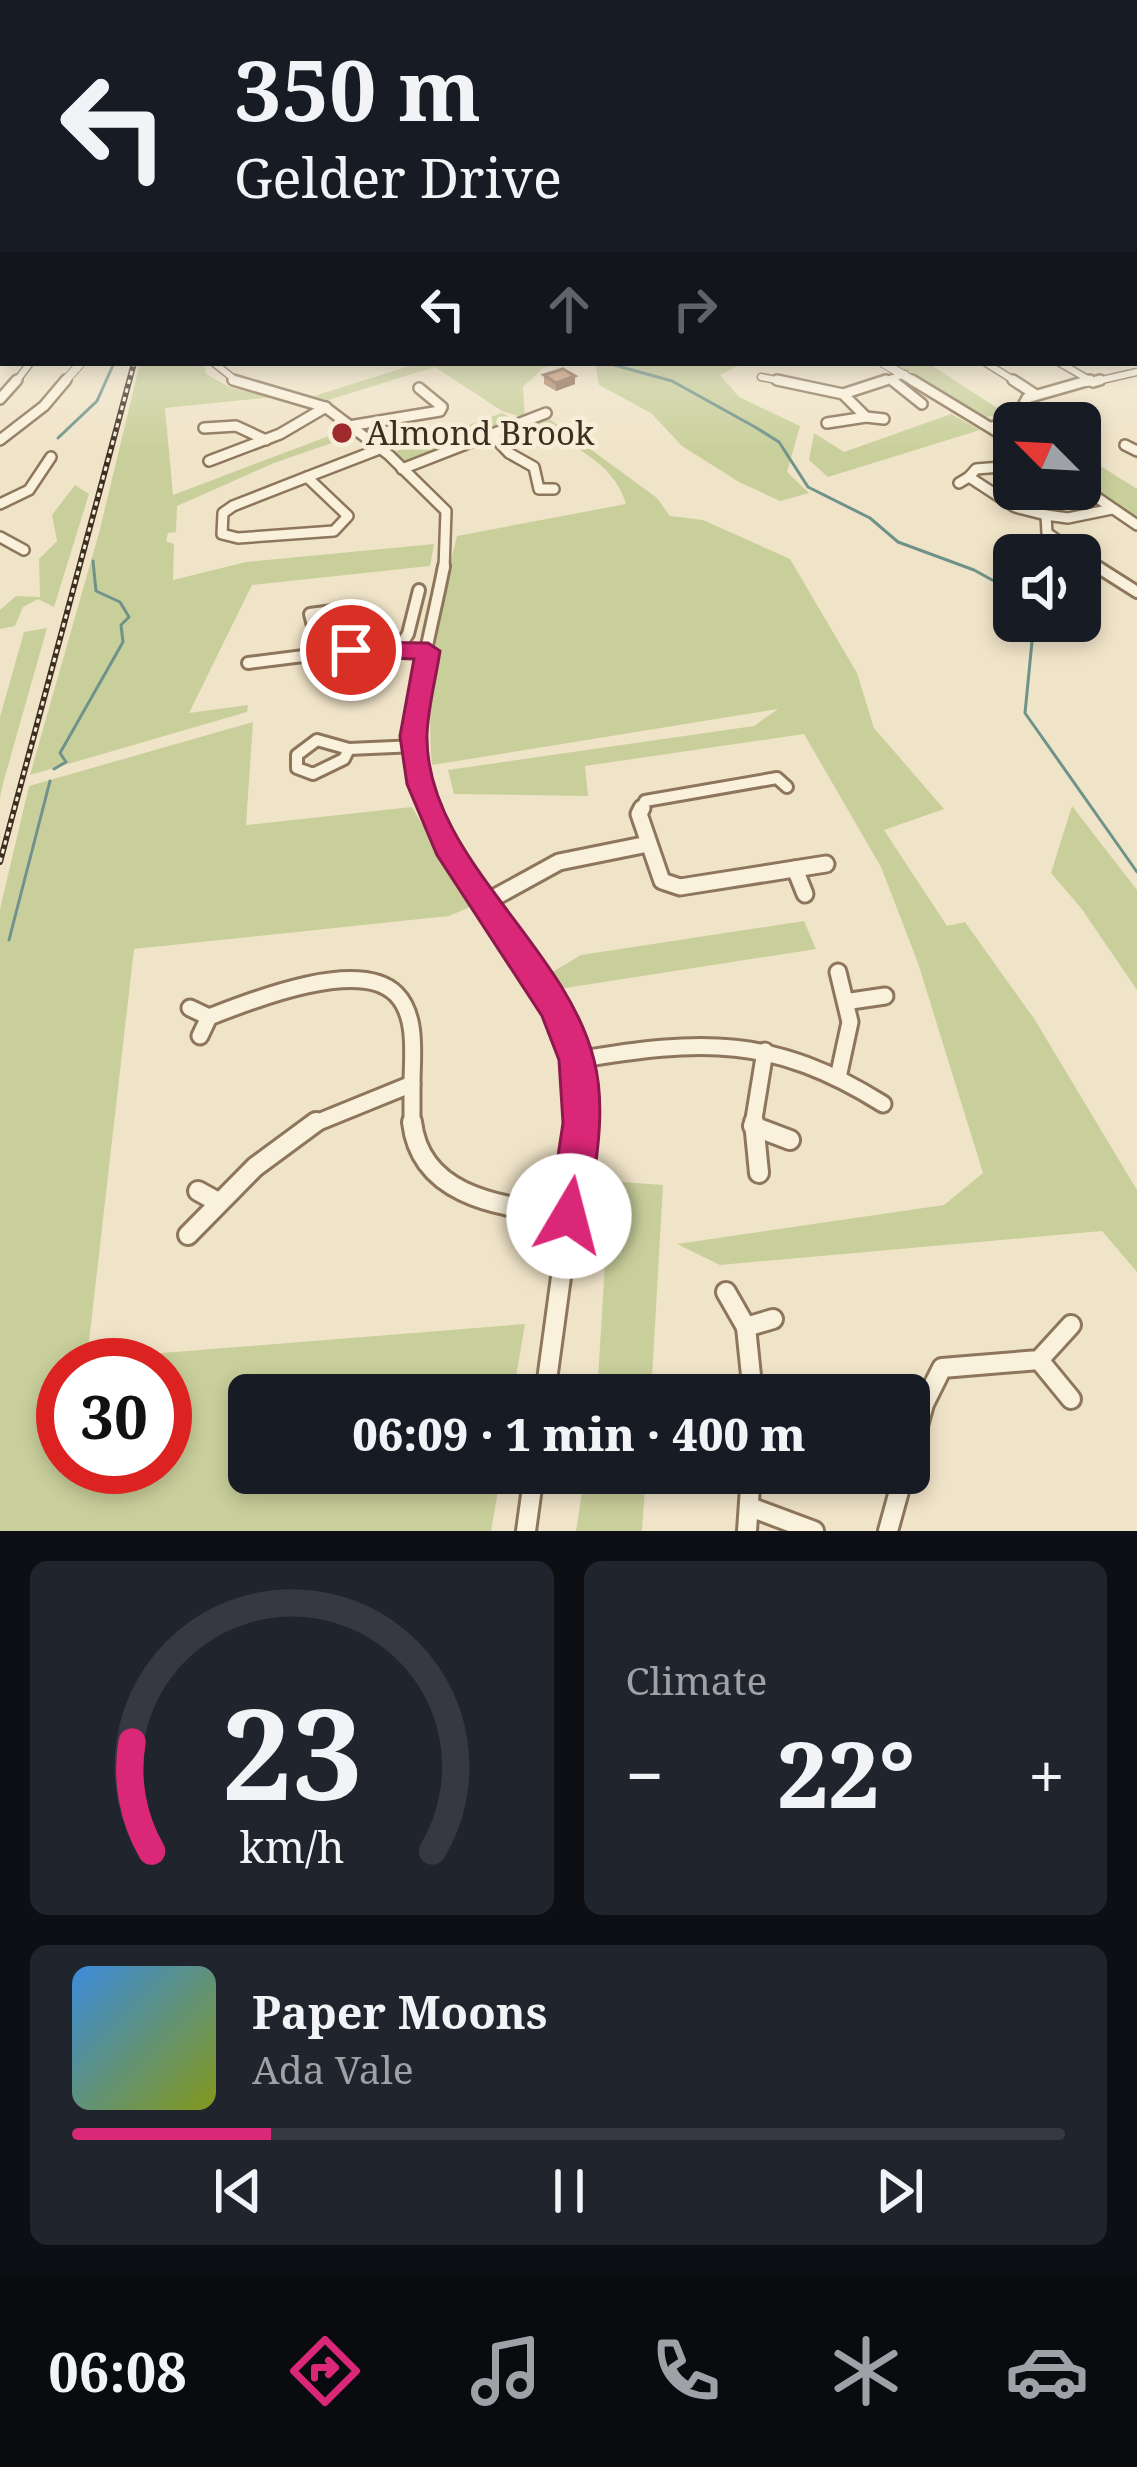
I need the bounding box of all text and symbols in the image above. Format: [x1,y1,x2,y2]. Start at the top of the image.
text: 350 m [234,31,481,146]
icon: left [36,48,192,204]
text: Gelder Drive [234,140,562,214]
icon: left [410,276,476,342]
icon: ahead [536,276,602,342]
icon: right [662,276,728,342]
north arrow [993,402,1101,510]
map controls [993,402,1101,642]
place label: Almond Brook [366,410,595,455]
marker: Almond Brook [329,420,355,446]
button: sound [993,534,1101,642]
pin [300,599,402,701]
icon: arrive [318,617,384,683]
position arrow [506,1153,632,1279]
speed limit sign: 30 [36,1338,192,1494]
text: 06:09 · 1 min · 400 m [352,1403,806,1464]
text: Climate [626,1653,767,1706]
text: 23 [221,1667,362,1837]
text: 22° [777,1712,915,1834]
text: − [626,1729,664,1819]
text: + [1028,1729,1065,1819]
text: km/h [239,1817,344,1876]
text: Paper Moons [252,1981,547,2042]
text: Ada Vale [252,2042,414,2095]
icon: previous [205,2158,271,2224]
icon: pause [536,2158,602,2224]
icon: next [867,2158,933,2224]
icon: directions [283,2329,367,2413]
icon: music [464,2329,548,2413]
icon: phone [644,2329,728,2413]
icon: climate [824,2329,908,2413]
icon: car [1005,2329,1089,2413]
text: 06:08 [48,2334,187,2408]

